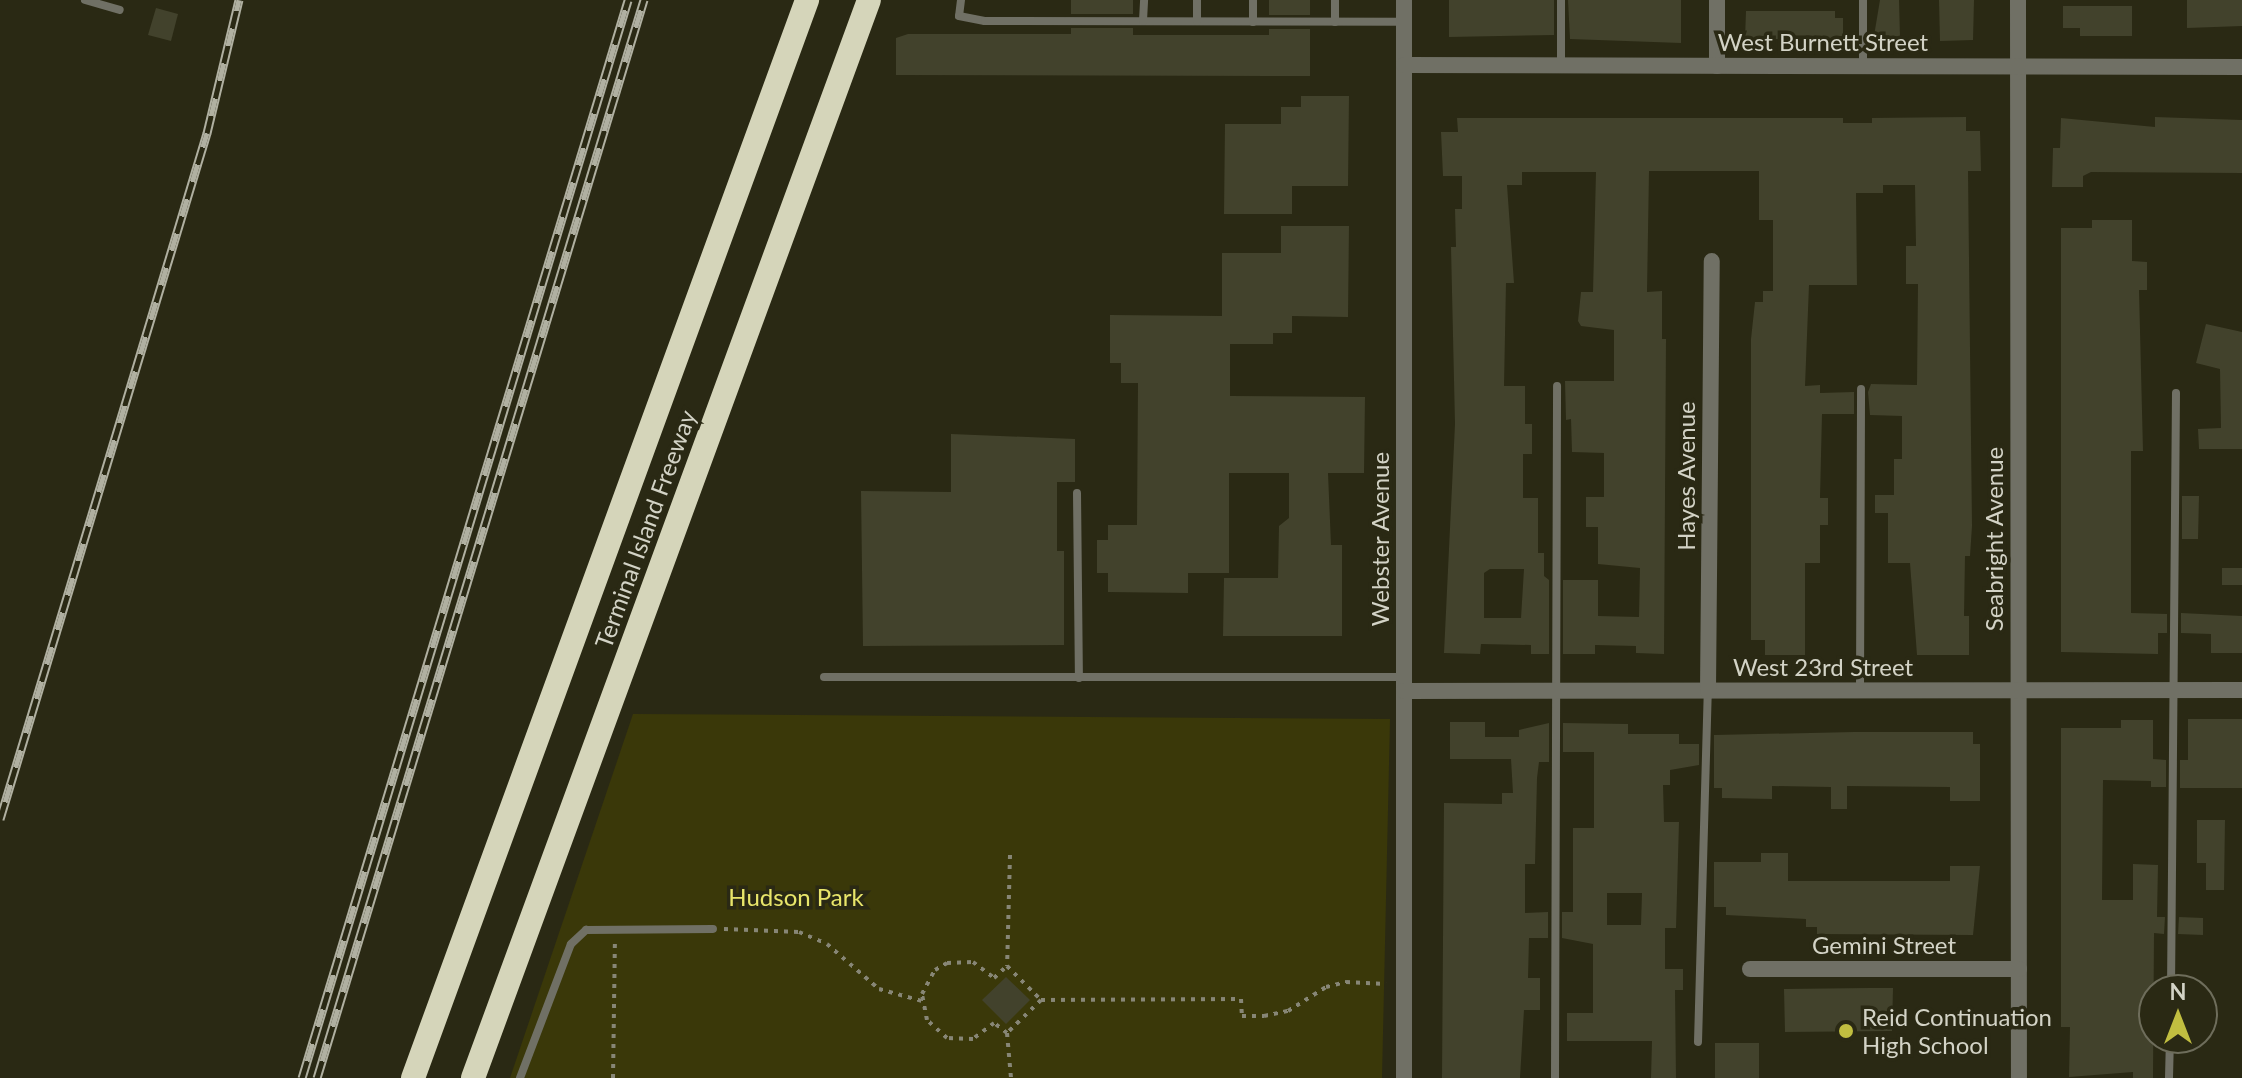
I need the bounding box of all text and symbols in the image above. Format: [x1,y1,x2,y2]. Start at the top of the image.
street label: West Burnett Street [1718,28,1928,56]
street label: Hayes Avenue [1672,401,1700,551]
street label: Terminal Island Freeway [588,406,702,652]
street label: Seabright Avenue [1980,446,2008,632]
street label: Webster Avenue [1366,451,1394,627]
street label: West 23rd Street [1733,653,1913,681]
park label: Hudson Park [728,883,864,911]
street label: Gemini Street [1812,931,1956,959]
north arrow [2138,974,2218,1054]
text: N [2170,978,2186,1005]
place label: Reid Continuation High School [1862,1003,2052,1059]
marker: Reid Continuation High School [1837,1022,1855,1040]

